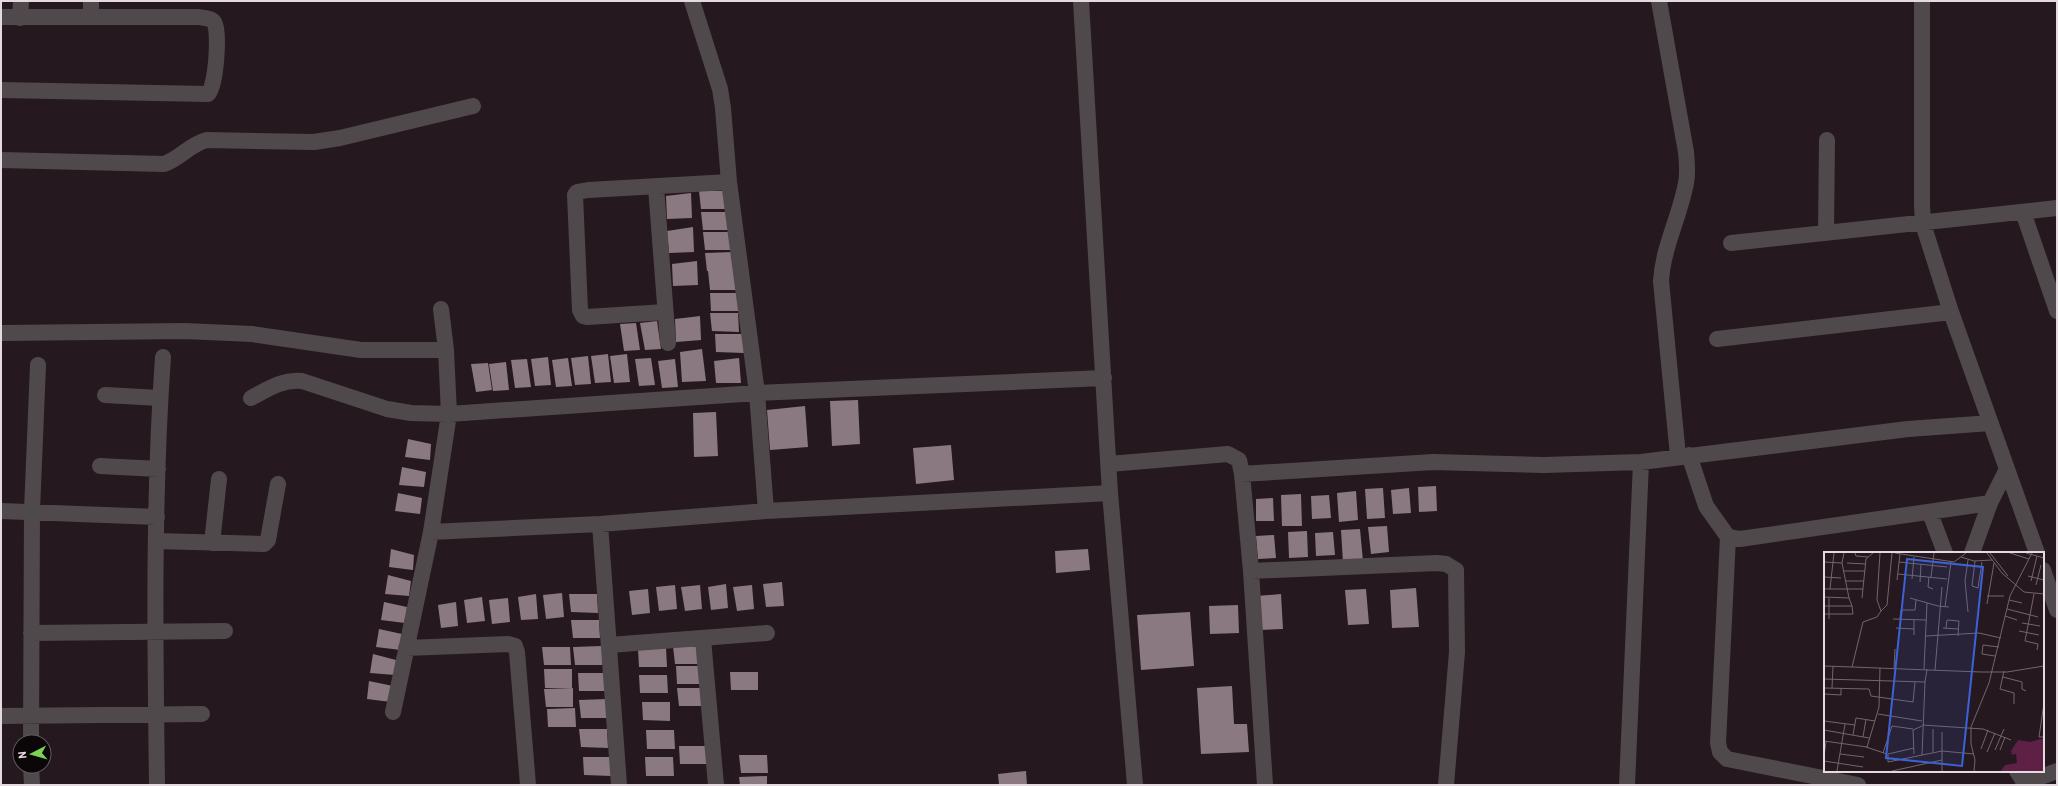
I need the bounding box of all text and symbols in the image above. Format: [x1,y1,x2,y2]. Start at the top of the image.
inset map [1824,552,2044,772]
north arrow [12,734,52,774]
text: N [15,751,28,759]

